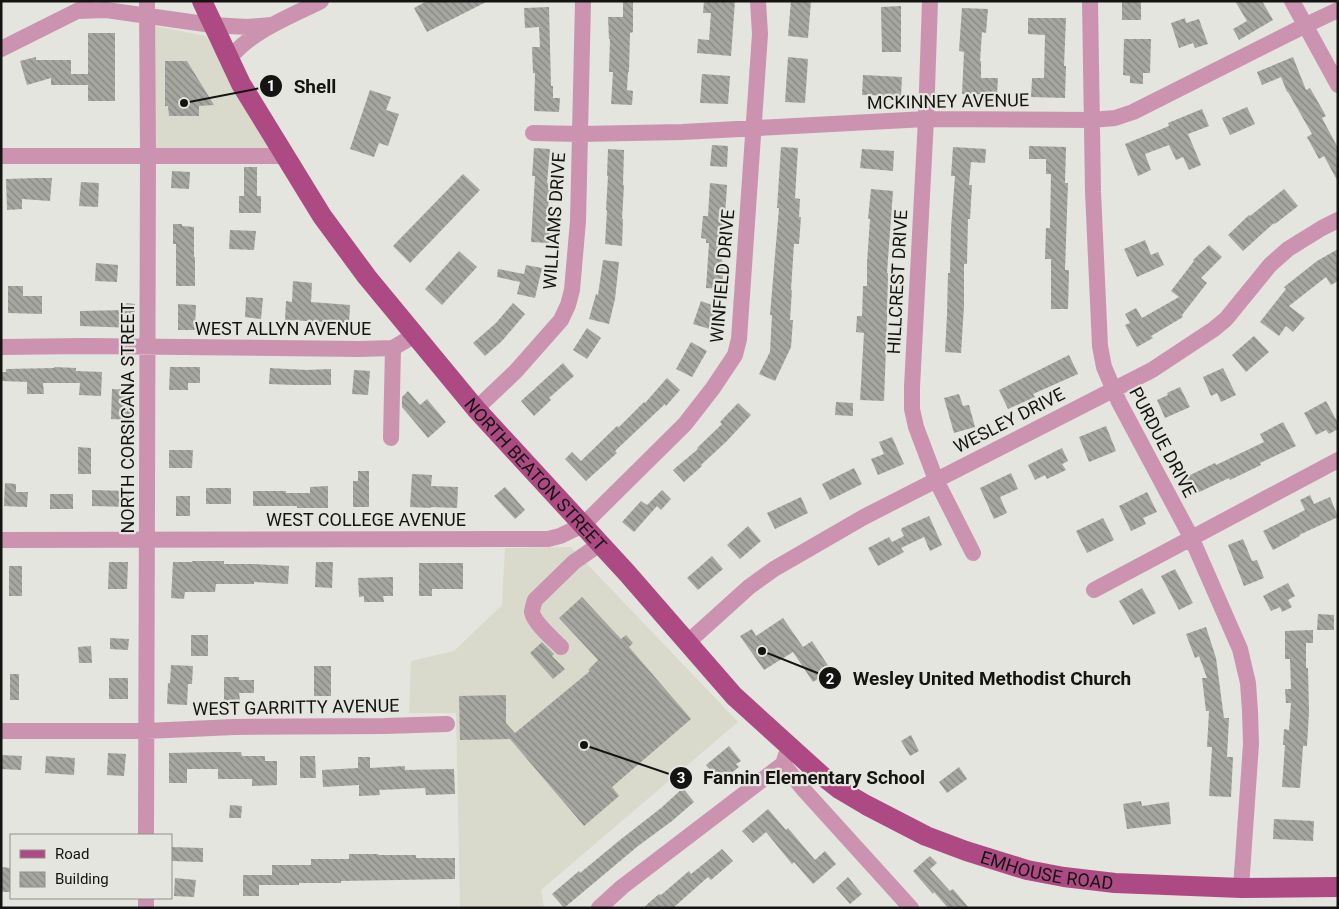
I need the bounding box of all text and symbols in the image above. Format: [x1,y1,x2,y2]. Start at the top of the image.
callout: Shell [258,69,346,103]
text: Shell [294,75,336,98]
text: 1 [267,77,275,95]
street label: MCKINNEY AVENUE [867,89,1029,113]
street label: WILLIAMS DRIVE [539,152,569,290]
street label: WINFIELD DRIVE [706,208,738,344]
street label: HILLCREST DRIVE [883,209,911,355]
street label: NORTH CORSICANA STREET [117,302,138,534]
street label: WEST ALLYN AVENUE [195,318,371,339]
street label: WESLEY DRIVE [950,383,1068,457]
street label: PURDUE DRIVE [1125,383,1201,501]
street label: NORTH BEATON STREET [461,393,611,555]
street label: WEST COLLEGE AVENUE [266,509,466,530]
callout: Wesley United Methodist Church [817,661,1141,695]
text: Wesley United Methodist Church [853,667,1131,690]
text: 2 [826,670,835,688]
street label: WEST GARRITTY AVENUE [192,695,400,719]
callout: Fannin Elementary School [668,761,935,795]
text: Fannin Elementary School [703,766,925,789]
text: 3 [677,769,685,787]
legend [10,834,172,899]
text: Road [55,845,89,863]
street label: EMHOUSE ROAD [978,846,1114,893]
text: Building [55,870,109,888]

